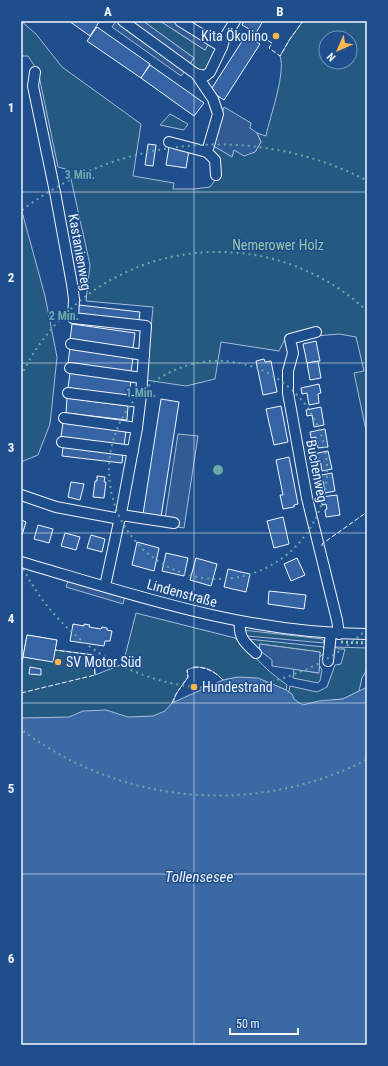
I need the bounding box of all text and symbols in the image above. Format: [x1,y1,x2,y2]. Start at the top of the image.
text: A [104,4,112,19]
text: B [276,4,284,19]
place label: Kita Ökolino [201,28,268,44]
north arrow [318,30,358,70]
marker: Kita Ökolino [271,31,281,41]
text: N [324,50,338,64]
text: 1 [8,100,14,115]
text: 3 Min. [65,168,95,182]
street label: Kastanienweg [65,212,95,292]
park label: Nemerower Holz [232,237,324,253]
text: 2 [8,270,15,285]
text: 2 Min. [49,309,79,323]
text: 1 Min. [126,386,156,400]
street label: Buchenweg [303,438,331,504]
text: 3 [8,440,14,455]
centre of rings [211,463,225,477]
street label: Lindenstraße [145,576,219,610]
text: 4 [8,611,15,626]
place label: SV Motor Süd [66,654,141,670]
marker: SV Motor Süd [53,657,63,667]
place label: Hundestrand [202,679,273,695]
marker: Hundestrand [189,682,199,692]
text: 5 [8,781,15,796]
water label: Tollensesee [165,868,233,886]
text: 6 [8,951,15,966]
scale bar [230,1010,298,1036]
text: 50 m [236,1017,260,1031]

